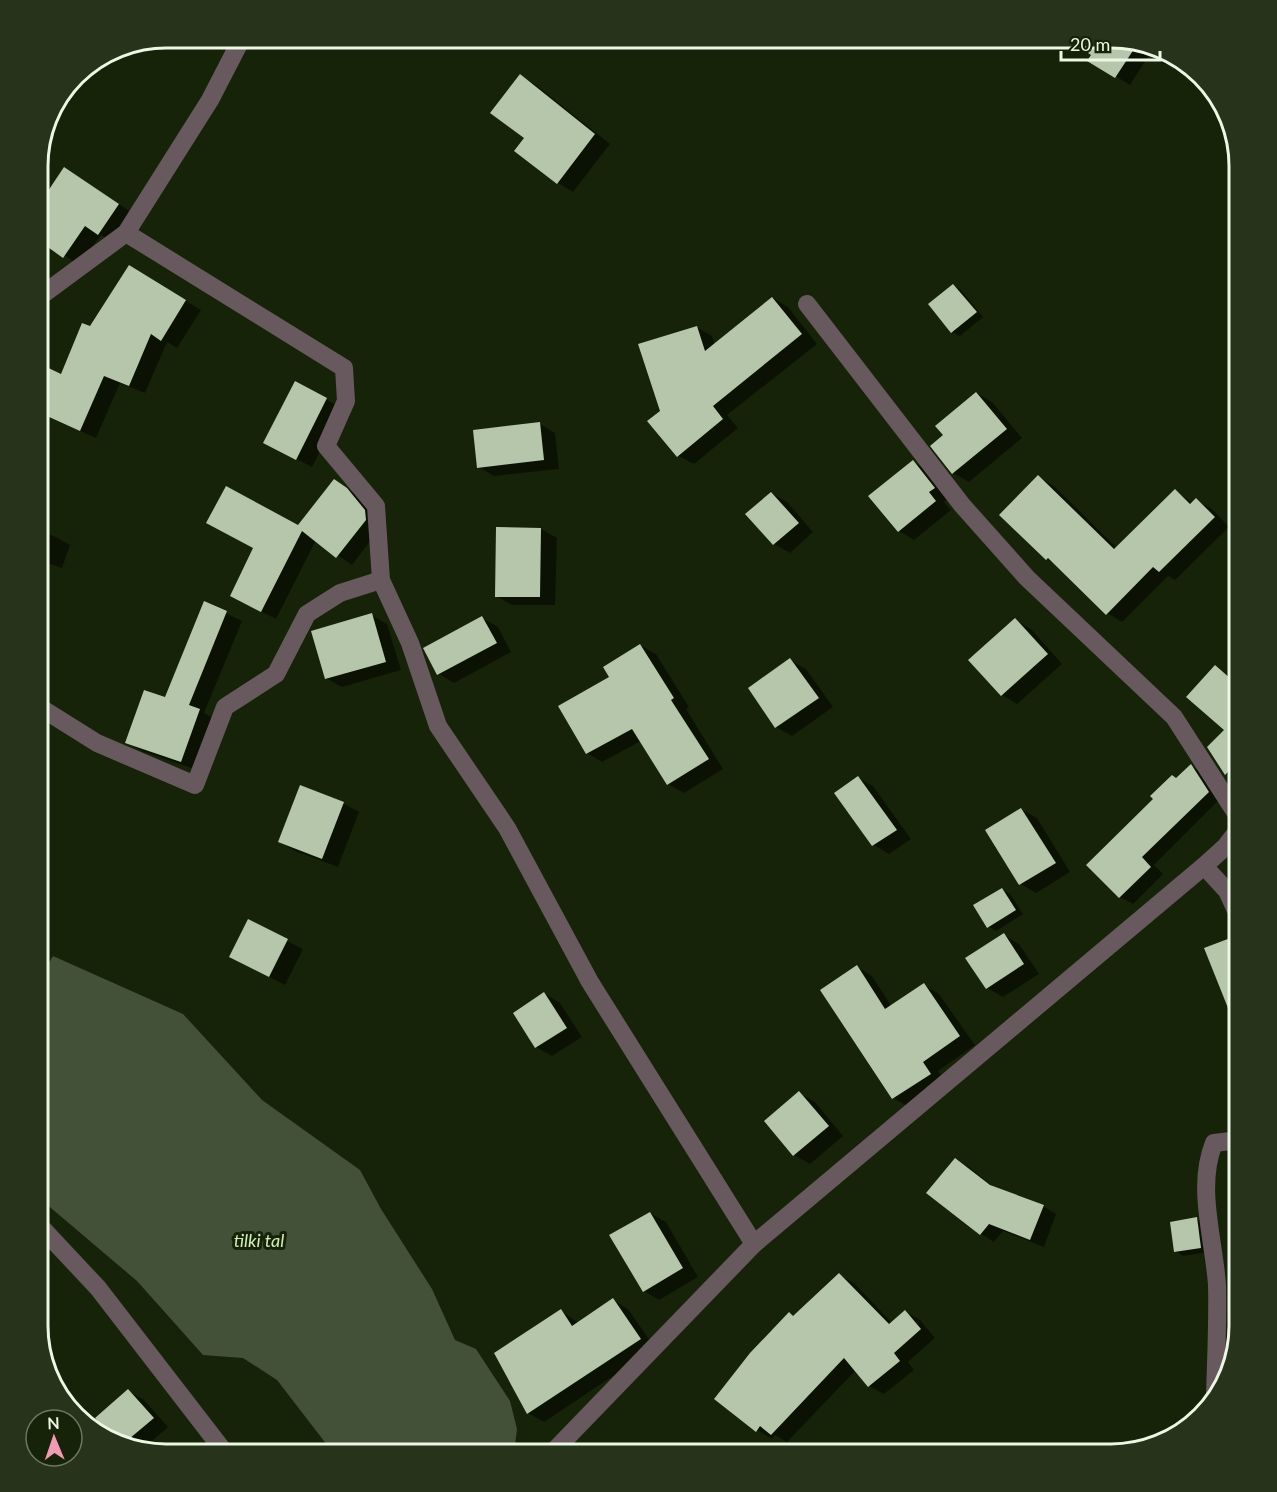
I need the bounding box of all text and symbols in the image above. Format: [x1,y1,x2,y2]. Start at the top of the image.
scale bar [1061,24,1160,62]
text: 20 m [1070,33,1110,55]
water label: tilki tal [234,1229,284,1251]
north arrow [24,1408,84,1468]
text: N [47,1413,60,1432]

